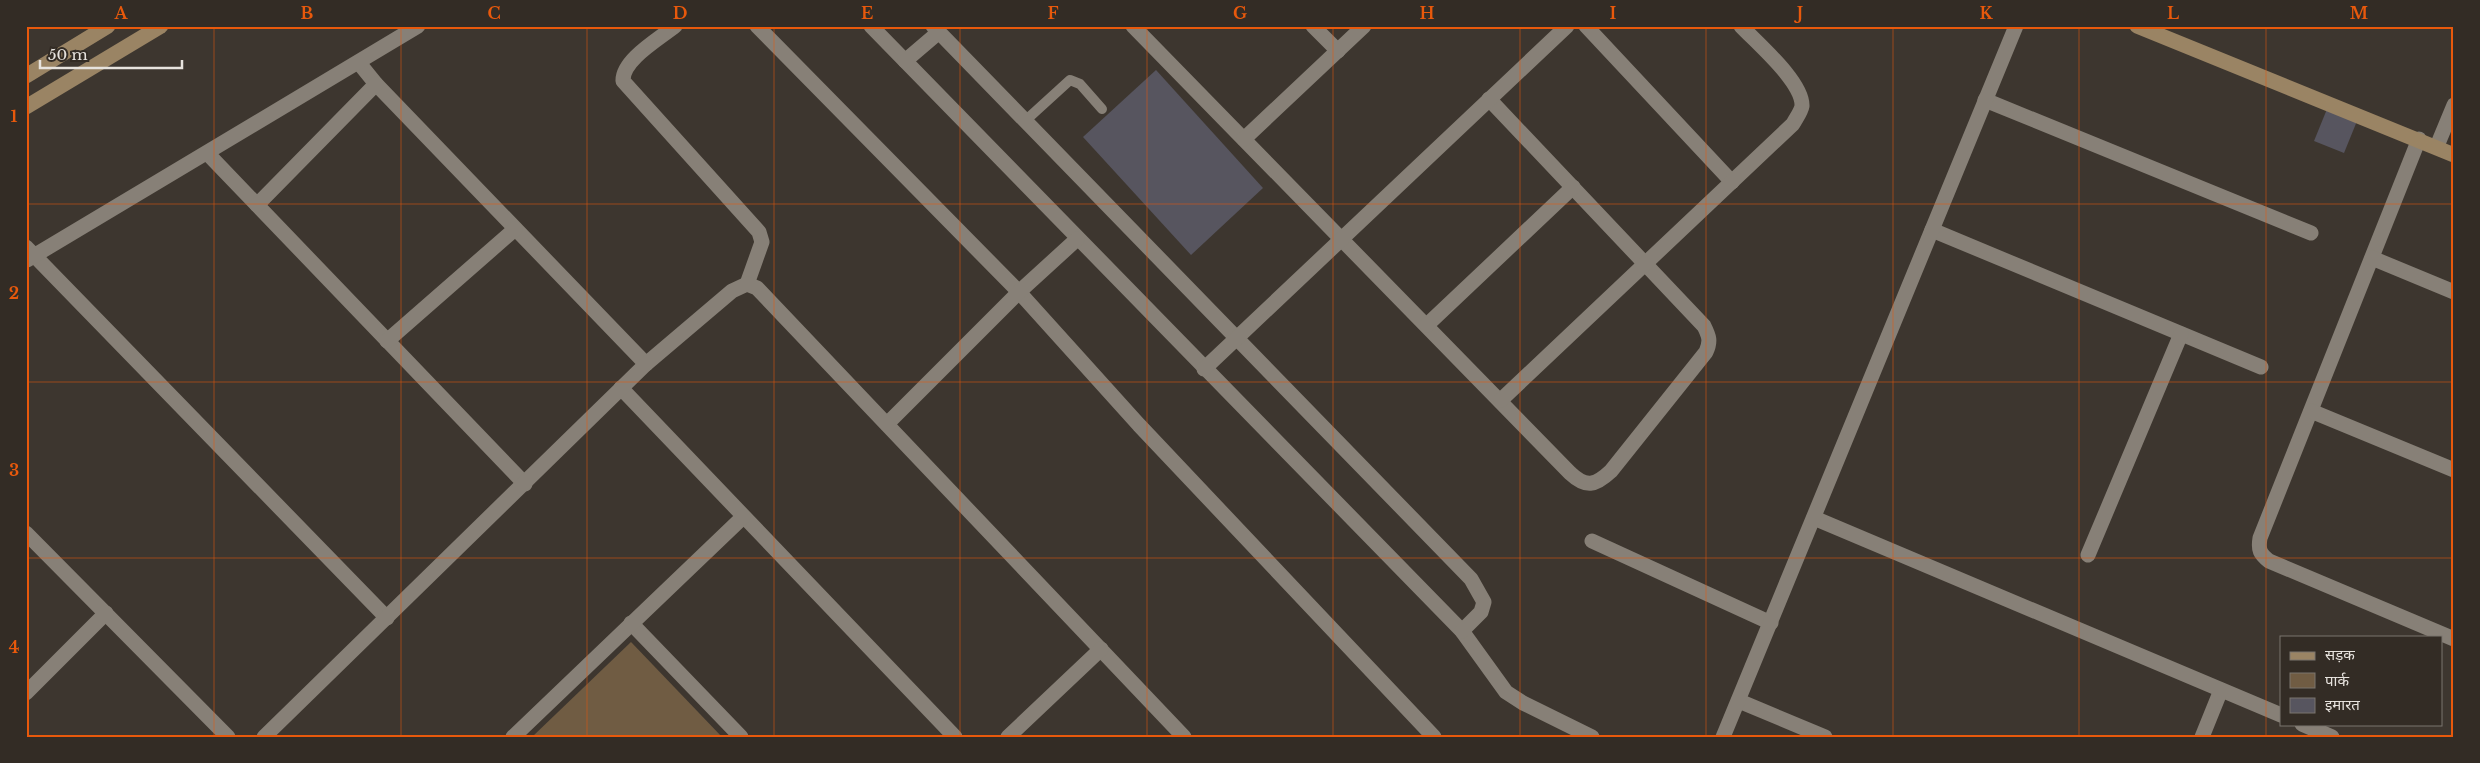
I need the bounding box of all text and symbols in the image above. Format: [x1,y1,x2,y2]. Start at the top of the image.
text: A [114,3,129,23]
text: B [301,3,314,23]
text: C [487,3,501,23]
text: D [673,3,687,23]
text: E [861,3,873,23]
text: F [1047,3,1059,23]
text: G [1233,3,1247,23]
text: H [1419,3,1435,23]
text: I [1610,3,1617,23]
text: J [1794,3,1803,23]
text: K [1979,3,1993,23]
text: L [2167,3,2179,23]
text: M [2350,3,2368,23]
scale bar [40,38,182,70]
text: 50 m [48,45,88,64]
text: 1 [11,106,18,126]
text: 2 [9,283,19,303]
text: 3 [9,460,19,480]
legend [2280,636,2442,726]
text: 4 [9,637,19,657]
text: सड़क [2325,645,2355,664]
text: पार्क [2325,671,2349,690]
text: इमारत [2325,695,2360,714]

